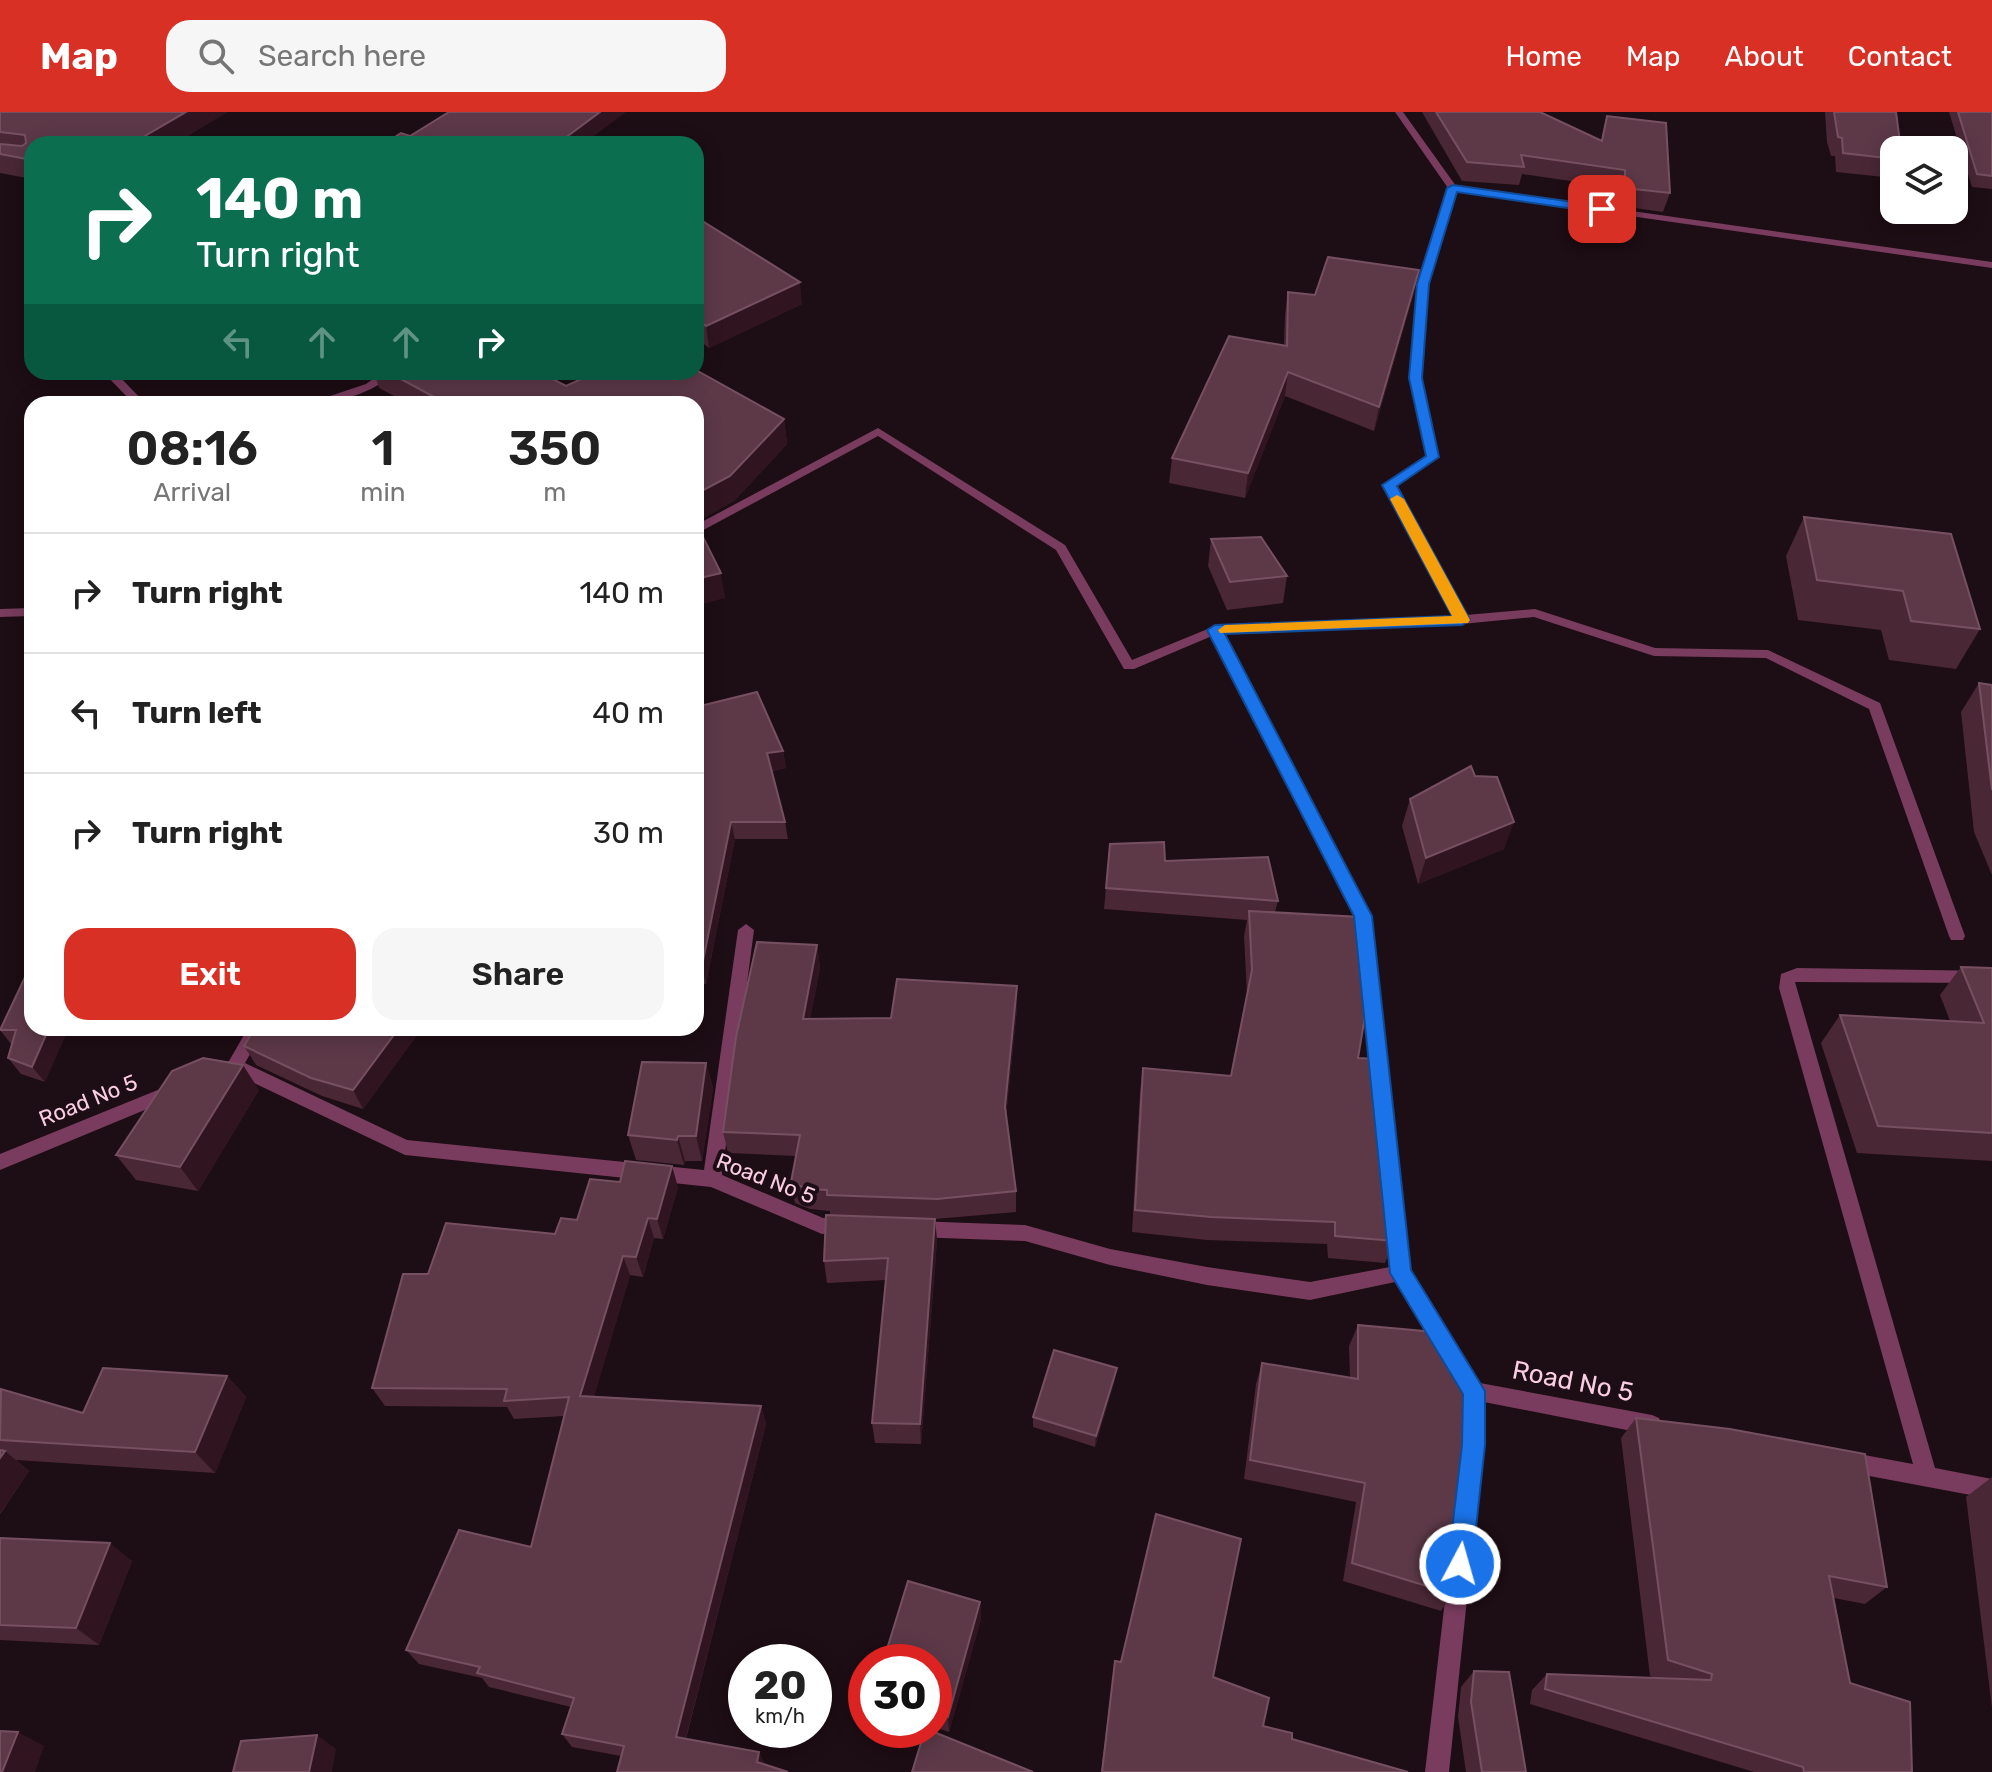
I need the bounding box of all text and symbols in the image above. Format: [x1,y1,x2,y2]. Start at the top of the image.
search box [166,20,726,92]
text: Map [40,33,118,79]
icon: search [194,34,238,78]
text: Search here [258,38,426,74]
text: Home [1505,40,1582,73]
text: Map [1626,40,1680,73]
text: About [1724,40,1804,73]
text: Contact [1848,40,1952,73]
map controls [1880,136,1968,224]
button: layers [1880,136,1968,224]
text: 140 m [196,166,363,232]
icon: right [64,168,168,272]
pin [1568,175,1636,243]
icon: arrive [1580,187,1624,231]
text: Turn right [196,233,360,276]
icon: left [216,320,260,364]
icon: ahead [300,320,344,364]
icon: ahead [384,320,428,364]
icon: right [468,320,512,364]
text: 08:16 [127,420,258,477]
text: 1 [371,420,394,477]
text: 350 [508,420,601,477]
text: Arrival [153,477,231,508]
text: min [360,477,406,508]
text: m [543,477,566,508]
icon: right [64,571,108,615]
text: Turn right [132,575,283,611]
text: 140 m [579,575,664,611]
icon: left [64,691,108,735]
text: Turn left [132,695,262,731]
text: 40 m [592,695,664,731]
icon: right [64,811,108,855]
text: Turn right [132,815,283,851]
text: 30 m [593,815,664,851]
button: Exit [64,928,356,1020]
button: Share [372,928,664,1020]
street label: Road No 5 [35,1068,141,1132]
street label: Road No 5 [712,1147,819,1210]
street label: Road No 5 [1510,1355,1636,1408]
position arrow [1418,1522,1502,1606]
speed limit sign: 30 [848,1644,952,1748]
text: 20 [753,1662,807,1709]
text: km/h [755,1704,805,1728]

